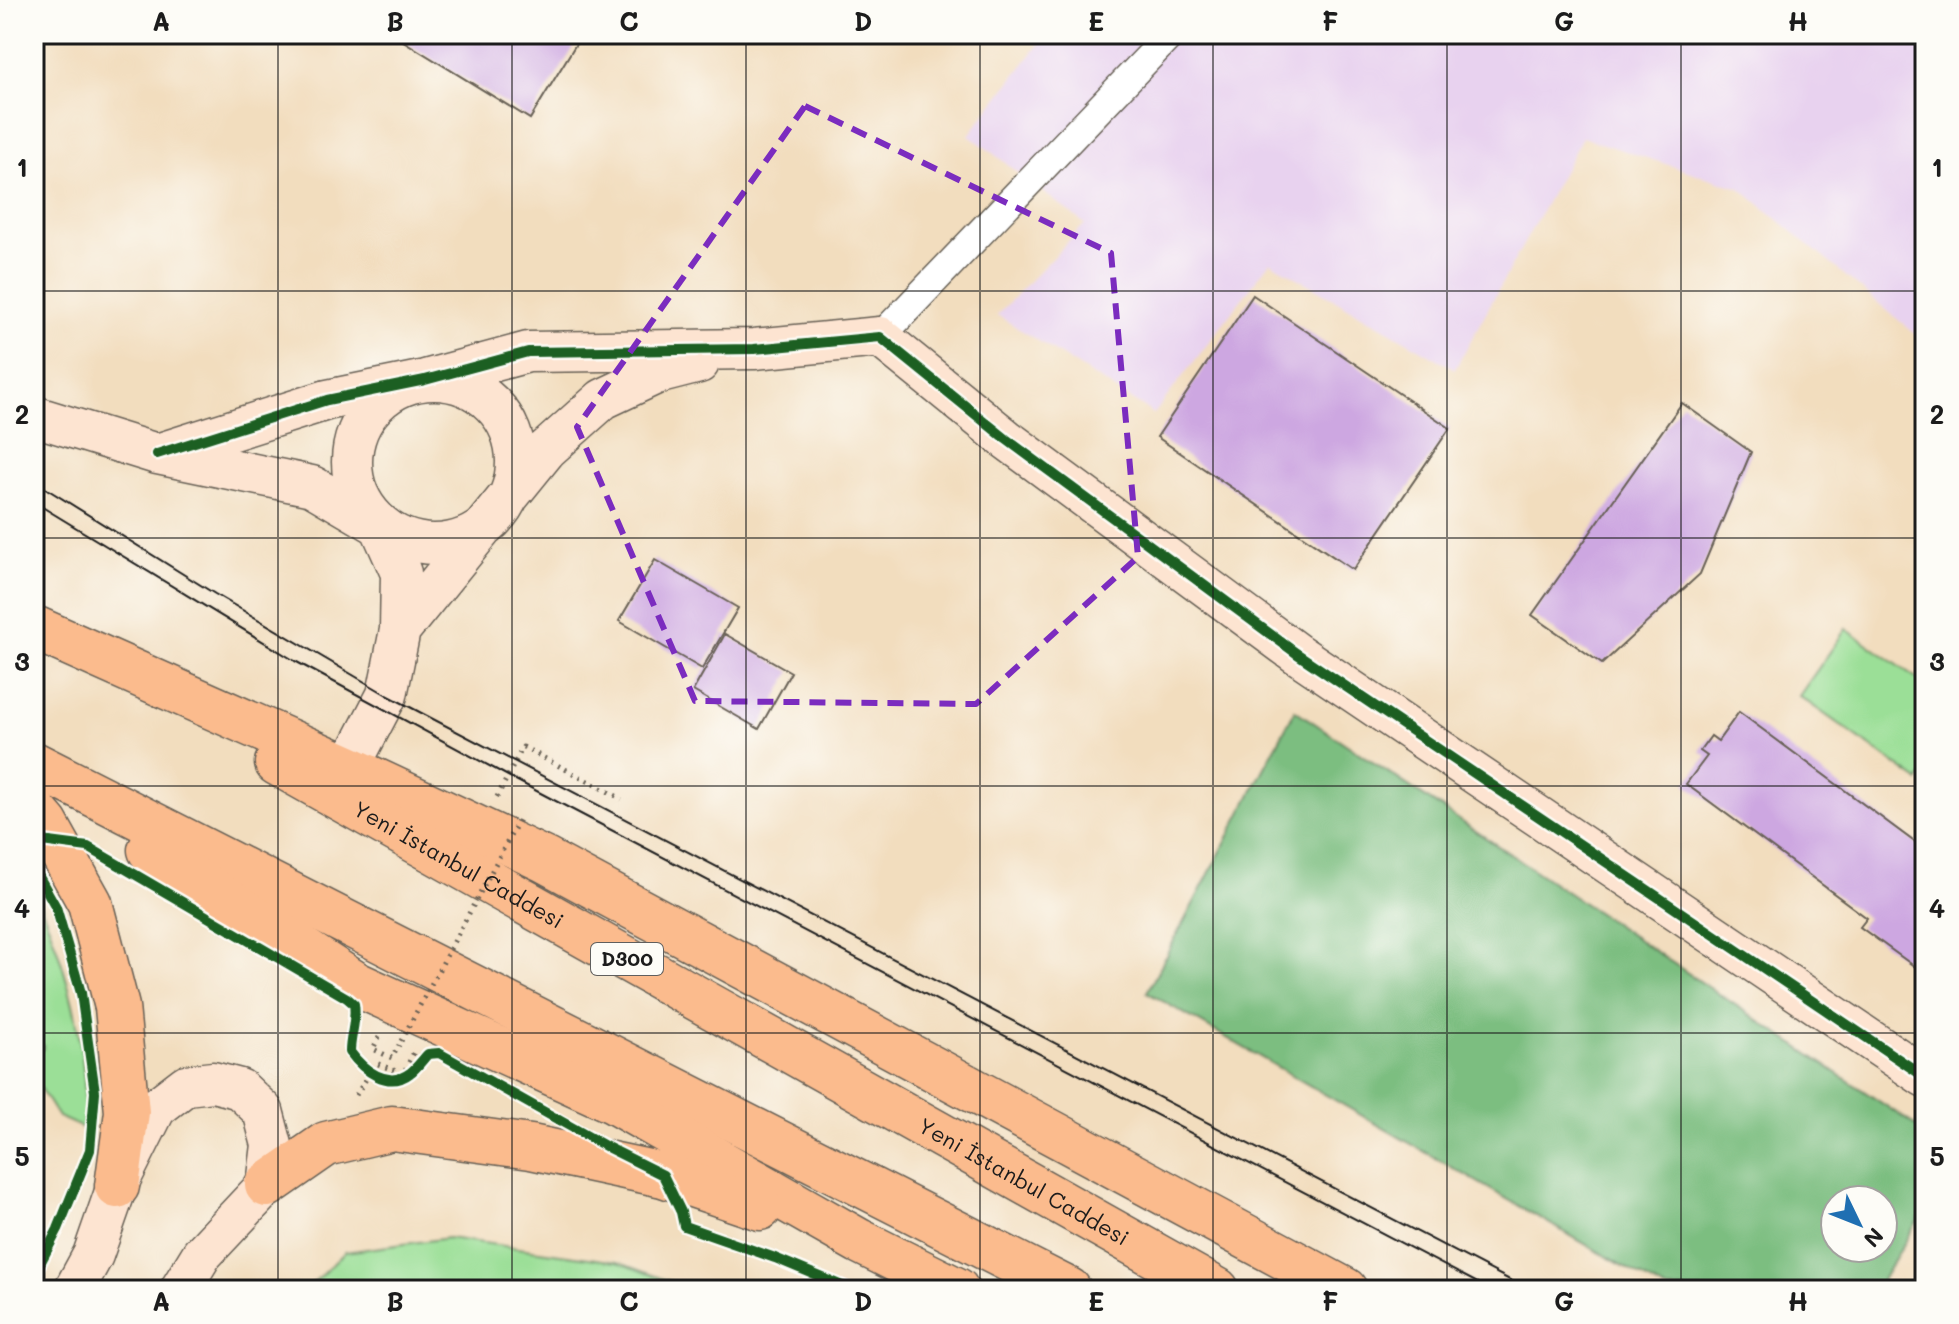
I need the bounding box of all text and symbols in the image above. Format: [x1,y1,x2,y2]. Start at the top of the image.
text: A [152,4,170,38]
text: B [386,4,404,38]
text: C [619,4,639,38]
text: D [854,4,872,38]
text: E [1088,4,1104,38]
text: F [1322,4,1338,38]
text: G [1554,4,1574,38]
text: H [1788,4,1808,38]
text: 1 [16,150,28,184]
text: 1 [1931,150,1943,184]
text: 2 [15,397,29,431]
text: 2 [1930,397,1944,431]
text: 3 [14,644,30,678]
text: 3 [1929,644,1945,678]
street label: Yeni İstanbul Caddesi [348,794,569,935]
text: 4 [14,891,30,925]
text: 4 [1929,891,1945,925]
road number: D300 [591,943,663,975]
street label: Yeni İstanbul Caddesi [913,1111,1134,1252]
text: 5 [14,1139,30,1173]
text: 5 [1929,1139,1945,1173]
north arrow [1819,1184,1899,1264]
text: N [1858,1222,1890,1254]
text: A [152,1284,170,1318]
text: B [386,1284,404,1318]
text: C [619,1284,639,1318]
text: D [854,1284,872,1318]
text: E [1088,1284,1104,1318]
text: F [1322,1284,1338,1318]
text: G [1554,1284,1574,1318]
text: H [1788,1284,1808,1318]

